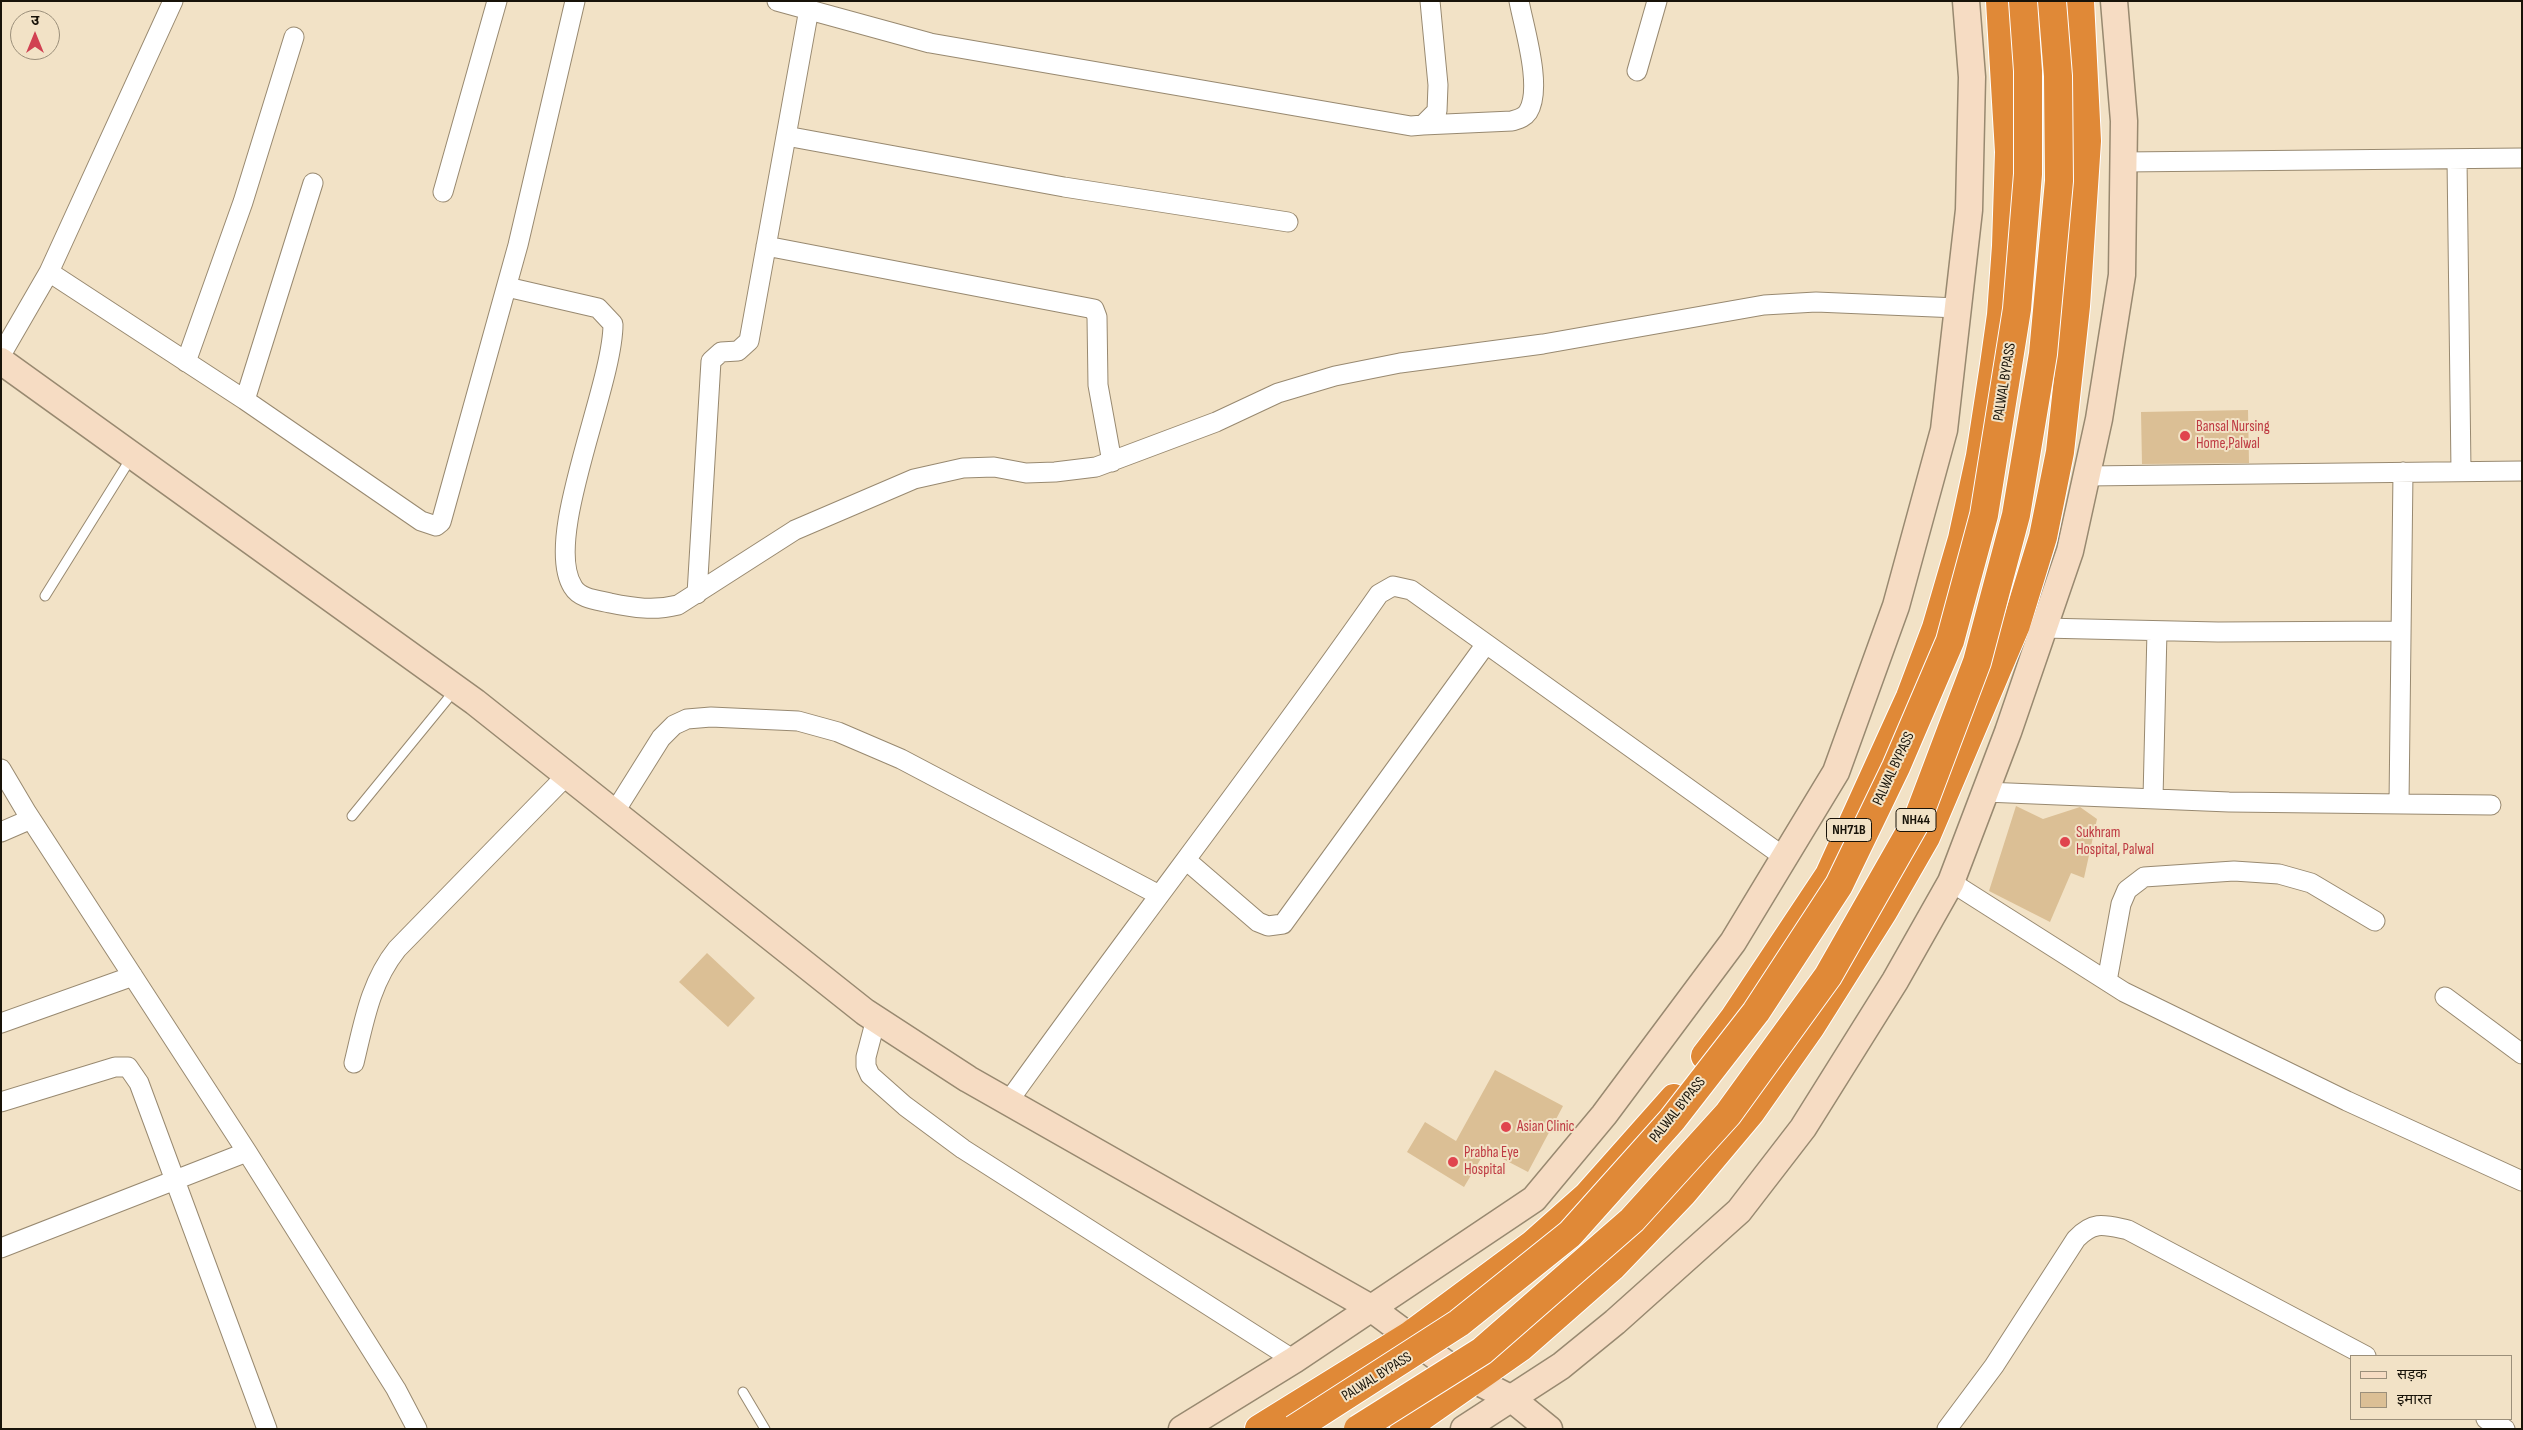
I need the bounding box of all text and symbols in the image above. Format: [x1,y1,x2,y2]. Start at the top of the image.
north arrow [10,10,60,60]
text: उ [31,12,39,29]
street label: PALWAL BYPASS [1990,342,2020,422]
place label: Bansal Nursing Home,Palwal [2196,418,2270,453]
marker: Bansal Nursing Home,Palwal [2178,429,2192,443]
street label: PALWAL BYPASS [1869,729,1919,809]
road number: NH44 [1896,808,1936,832]
road number: NH71B [1826,818,1872,842]
place label: Sukhram Hospital, Palwal [2076,824,2154,859]
marker: Sukhram Hospital, Palwal [2058,835,2072,849]
street label: PALWAL BYPASS [1646,1074,1710,1146]
place label: Asian Clinic [1517,1118,1575,1136]
marker: Asian Clinic [1499,1120,1513,1134]
place label: Prabha Eye Hospital [1464,1144,1519,1179]
marker: Prabha Eye Hospital [1446,1155,1460,1169]
street label: PALWAL BYPASS [1339,1348,1415,1406]
legend [2350,1355,2513,1420]
text: सड़क [2397,1365,2427,1384]
text: इमारत [2397,1390,2432,1409]

